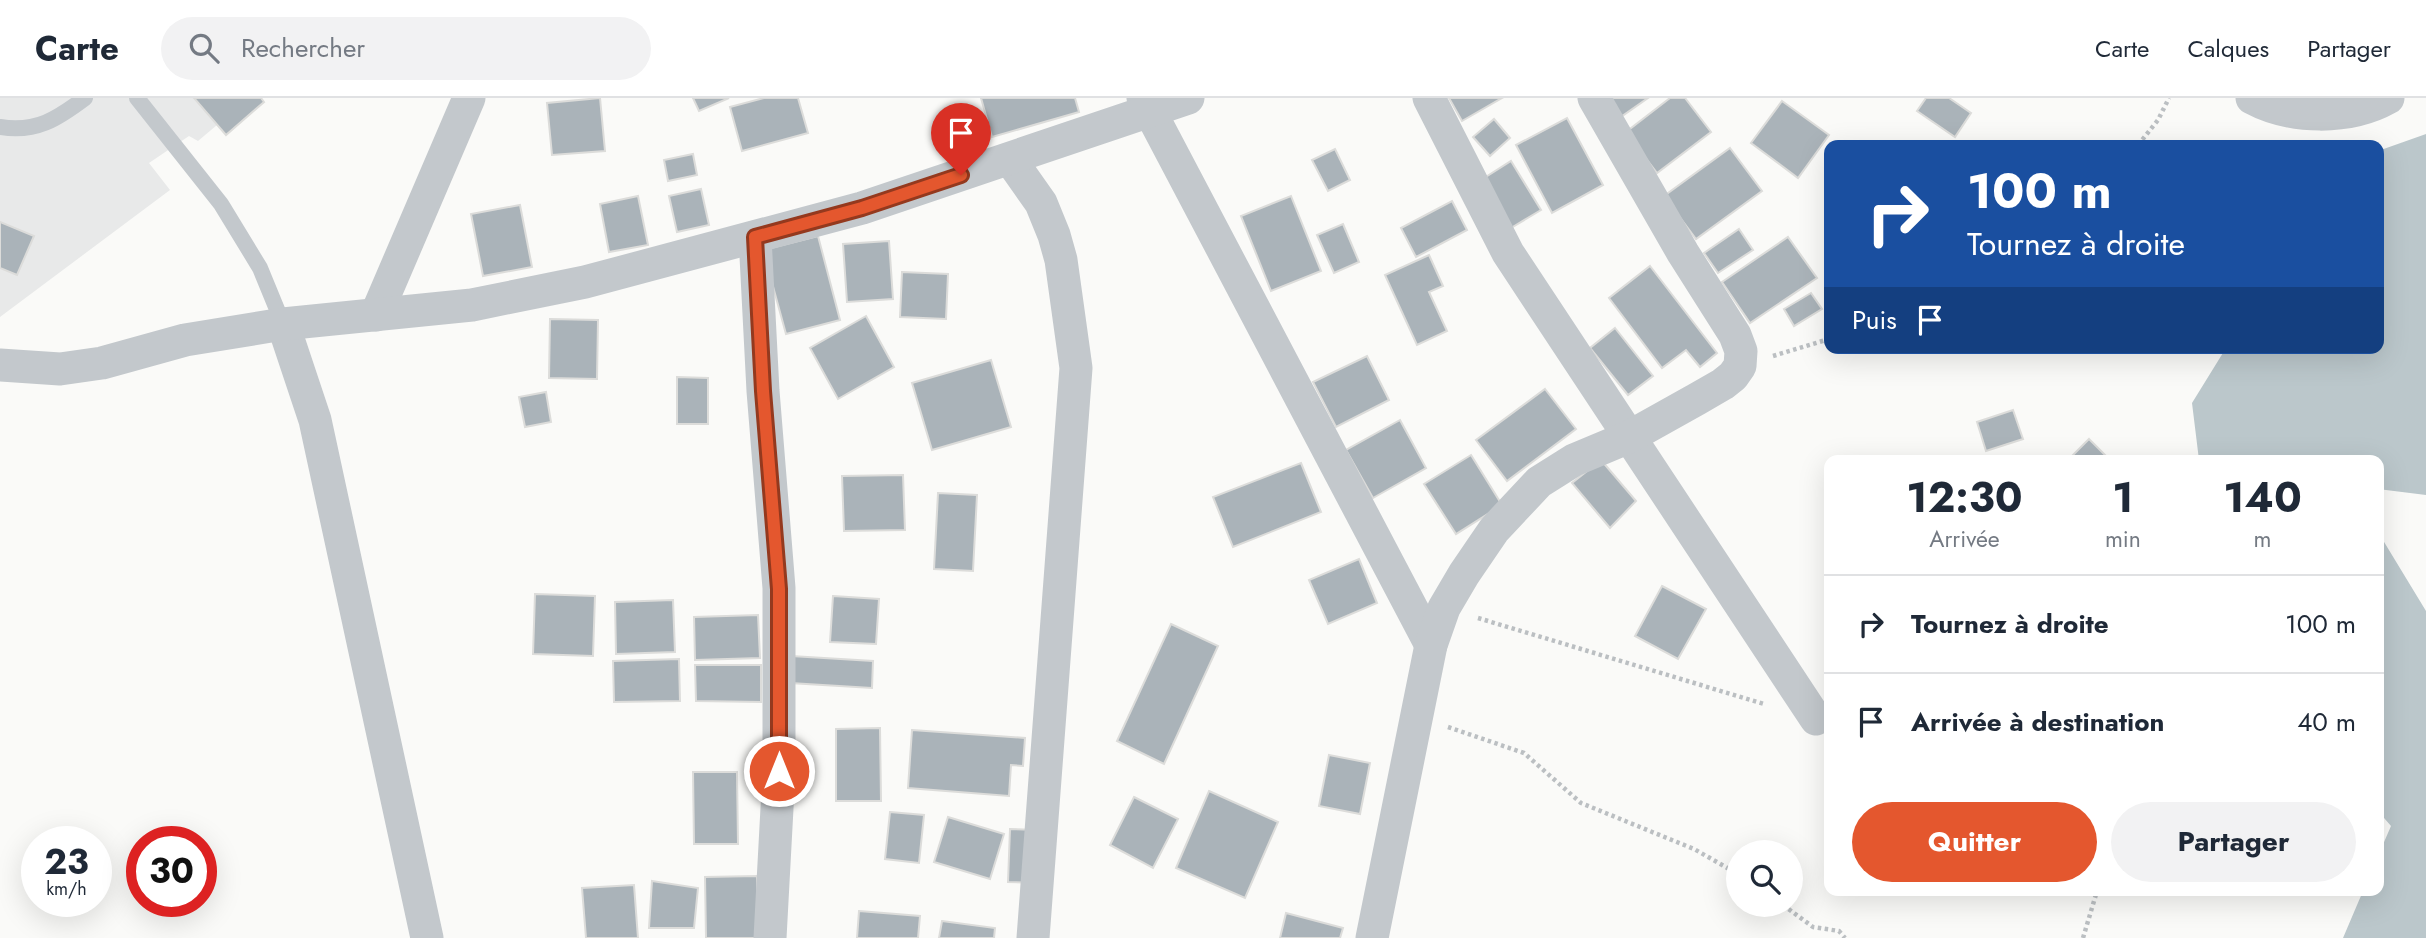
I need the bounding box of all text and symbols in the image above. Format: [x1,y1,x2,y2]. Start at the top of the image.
search box [161,17,651,80]
text: Carte [35,25,119,72]
icon: search [185,29,223,67]
text: Rechercher [241,29,365,67]
text: Carte [2095,31,2149,66]
text: Calques [2187,31,2269,66]
text: Partager [2307,31,2391,66]
pin [931,103,991,175]
icon: arrive [942,114,980,152]
text: 100 m [1967,156,2112,226]
icon: right [1852,168,1943,259]
text: Tournez à droite [1967,221,2185,267]
text: Puis [1852,301,1897,339]
icon: arrive [1911,301,1949,339]
text: 12:30 [1906,467,2023,528]
text: 1 [2112,467,2134,528]
text: 140 [2223,467,2302,528]
text: Arrivée [1929,522,2000,556]
text: min [2105,522,2141,556]
text: m [2253,522,2271,556]
icon: right [1852,605,1890,643]
text: Tournez à droite [1911,605,2109,643]
text: 100 m [2285,605,2356,643]
icon: arrive [1852,703,1890,741]
text: Arrivée à destination [1911,703,2164,741]
text: 40 m [2297,703,2356,741]
position arrow [742,734,816,808]
button: Quitter [1852,802,2097,882]
button: Partager [2111,802,2356,882]
speed limit sign: 30 [126,826,217,917]
text: 23 [44,837,89,887]
map controls [1726,840,1803,917]
button: search [1726,840,1803,917]
text: km/h [46,876,87,902]

